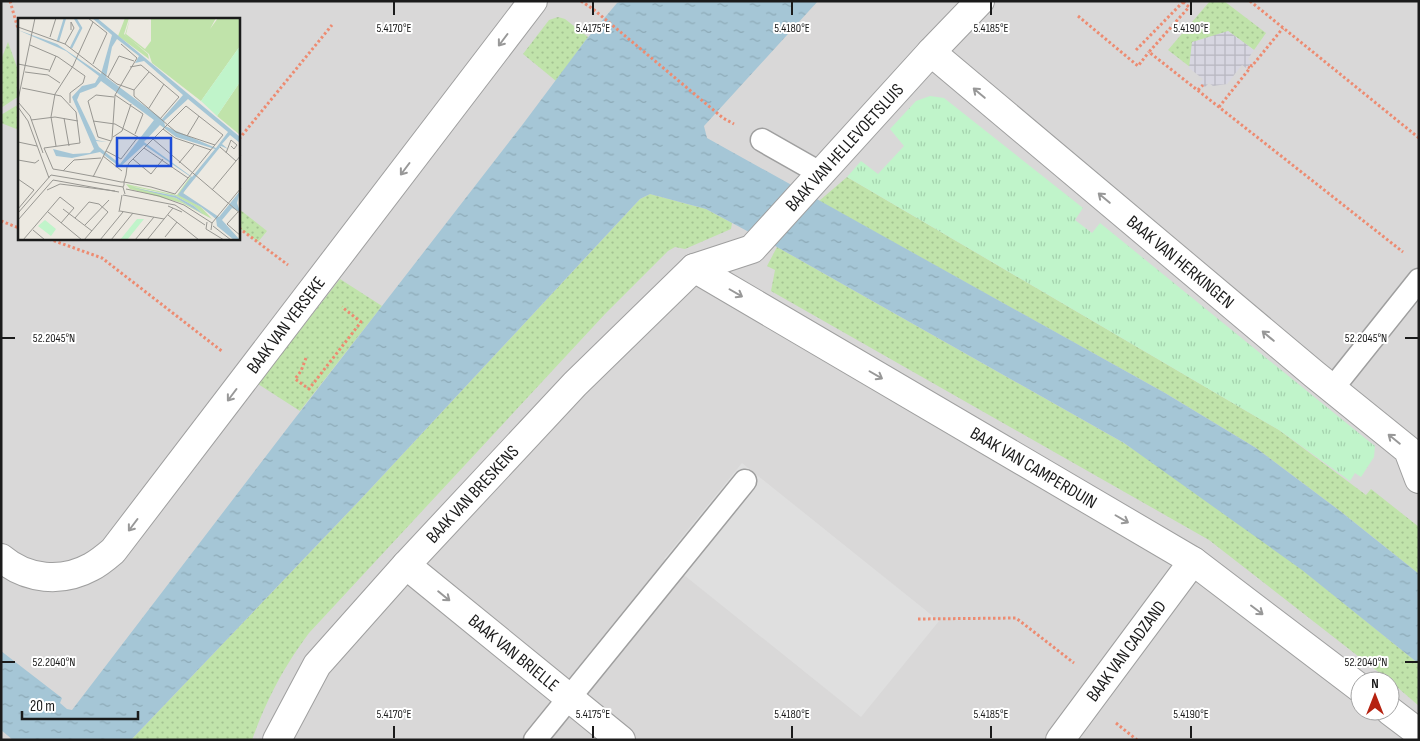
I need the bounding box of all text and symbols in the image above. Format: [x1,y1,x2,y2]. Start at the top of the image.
inset map [18,18,240,240]
text: 5.4170°E [377,21,411,36]
text: 5.4175°E [576,21,610,36]
text: 5.4180°E [774,21,810,36]
text: 5.4185°E [974,21,1008,36]
text: 5.4190°E [1173,21,1209,36]
one-way arrow [498,33,509,46]
street label: BAAK VAN HELLEVOETSLUIS [781,79,908,216]
one-way arrow [973,87,986,99]
one-way arrow [399,162,410,175]
one-way arrow [1097,192,1110,203]
street label: BAAK VAN HERKINGEN [1123,211,1238,313]
street label: BAAK VAN YERSEKE [242,272,329,377]
one-way arrow [729,288,743,298]
text: 52.2045°N [33,331,75,346]
one-way arrow [1262,331,1275,342]
text: 52.2045°N [1345,331,1387,346]
one-way arrow [869,371,883,381]
one-way arrow [226,389,237,402]
street label: BAAK VAN CAMPERDUIN [967,422,1101,513]
one-way arrow [1388,434,1401,445]
street label: BAAK VAN BRESKENS [422,441,523,547]
one-way arrow [1115,515,1129,525]
one-way arrow [128,518,139,531]
one-way arrow [437,590,450,601]
street label: BAAK VAN CADZAND [1082,596,1171,705]
one-way arrow [1250,604,1263,615]
street label: BAAK VAN BRIELLE [464,610,563,696]
text: 52.2040°N [33,655,75,670]
text: 52.2040°N [1345,655,1387,670]
north arrow [1350,671,1400,721]
text: N [1371,675,1379,692]
scale bar [22,688,139,720]
text: 20 m [30,697,55,716]
text: 5.4170°E [377,707,411,722]
text: 5.4175°E [576,707,610,722]
text: 5.4180°E [774,707,810,722]
text: 5.4185°E [974,707,1008,722]
text: 5.4190°E [1173,707,1209,722]

